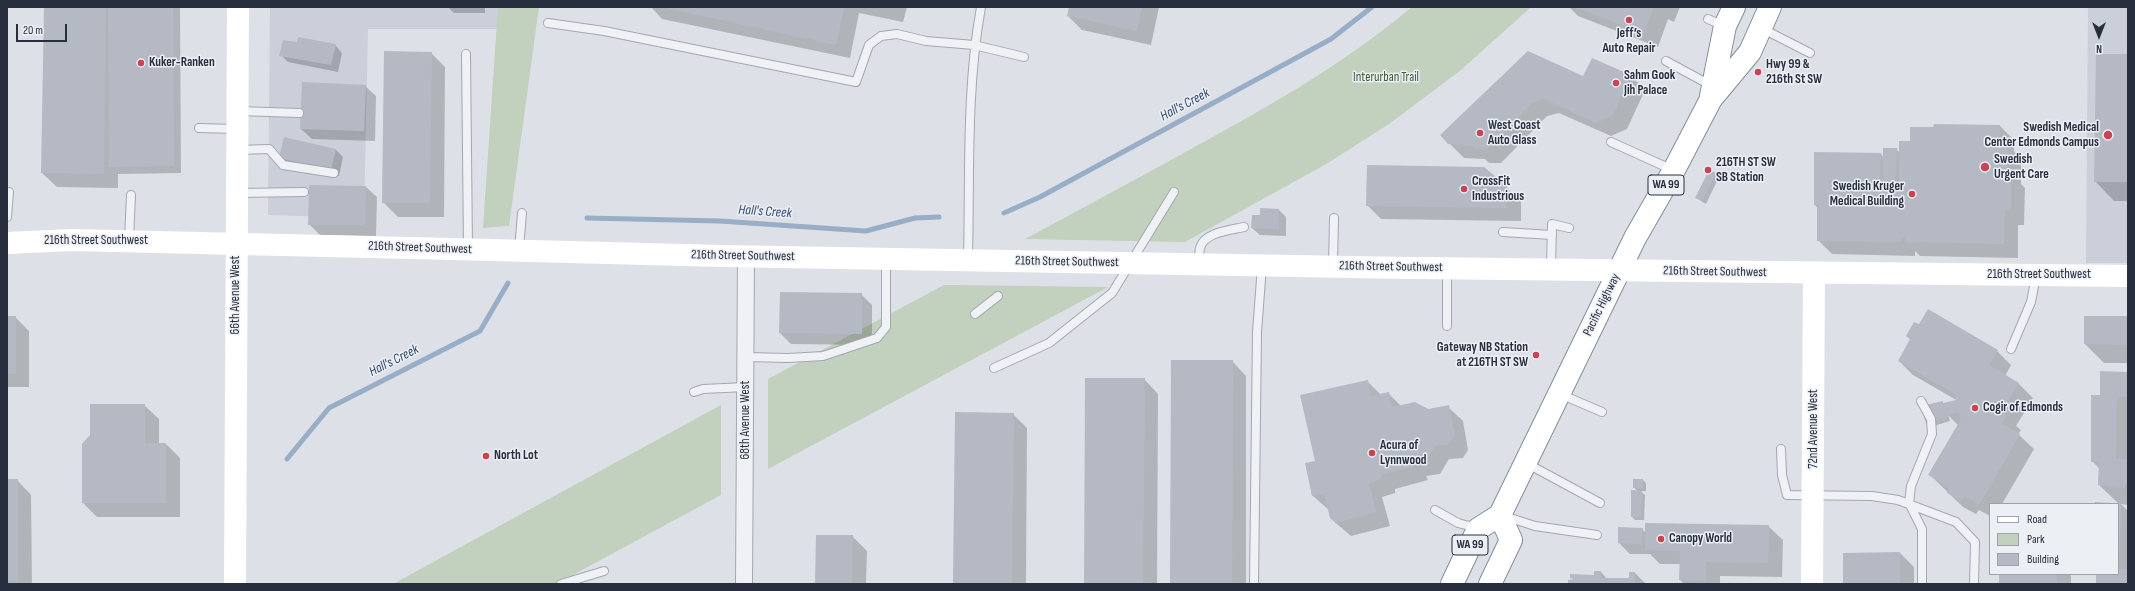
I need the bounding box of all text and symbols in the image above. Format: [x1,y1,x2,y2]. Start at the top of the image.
marker: Jeff’s Auto Repair [1624,15,1634,25]
scale bar [18,16,69,42]
north arrow [2079,16,2119,56]
text: 20 m [23,23,43,38]
place label: Jeff’s Auto Repair [1602,26,1656,57]
text: N [2096,42,2102,55]
place label: Kuker-Ranken [149,55,215,71]
place label: Hwy 99 & 216th St SW [1766,57,1822,88]
marker: Kuker-Ranken [136,58,146,68]
marker: Hwy 99 & 216th St SW [1753,67,1763,77]
place label: Sahm Gook Jih Palace [1624,68,1675,99]
park label: Interurban Trail [1353,70,1419,86]
marker: Sahm Gook Jih Palace [1611,78,1621,88]
water label: Hall's Creek [1157,85,1213,125]
place label: West Coast Auto Glass [1488,118,1540,149]
place label: Swedish Medical Center Edmonds Campus [1984,120,2099,151]
marker: West Coast Auto Glass [1475,128,1485,138]
marker: Swedish Medical Center Edmonds Campus [2102,129,2114,141]
place label: Swedish Urgent Care [1994,152,2049,183]
place label: 216TH ST SW SB Station [1716,155,1776,186]
marker: Swedish Urgent Care [1979,161,1991,173]
marker: 216TH ST SW SB Station [1703,165,1713,175]
place label: CrossFit Industrious [1472,174,1524,205]
road number: WA 99 [1648,175,1684,195]
place label: Swedish Kruger Medical Building [1830,179,1904,210]
marker: CrossFit Industrious [1459,184,1469,194]
marker: Swedish Kruger Medical Building [1907,189,1917,199]
water label: Hall's Creek [738,202,792,222]
street label: 216th Street Southwest [44,233,148,249]
street label: 216th Street Southwest [368,238,472,258]
street label: 216th Street Southwest [691,247,795,265]
street label: 216th Street Southwest [1015,253,1119,271]
street label: 66th Avenue West [228,256,244,334]
street label: 216th Street Southwest [1339,258,1443,276]
street label: 216th Street Southwest [1663,263,1767,281]
street label: 216th Street Southwest [1987,267,2091,283]
street label: Pacific Highway [1580,271,1624,339]
place label: Gateway NB Station at 216TH ST SW [1437,340,1528,371]
water label: Hall's Creek [366,341,422,381]
marker: Gateway NB Station at 216TH ST SW [1531,350,1541,360]
street label: 68th Avenue West [738,381,754,459]
street label: 72nd Avenue West [1806,389,1822,469]
place label: Cogir of Edmonds [1983,400,2063,416]
marker: Cogir of Edmonds [1970,403,1980,413]
place label: Acura of Lynnwood [1380,438,1427,469]
place label: North Lot [494,448,538,464]
marker: Acura of Lynnwood [1367,448,1377,458]
marker: North Lot [481,451,491,461]
legend [1989,503,2119,575]
text: Road [2027,512,2047,527]
place label: Canopy World [1669,531,1732,547]
text: Park [2027,532,2045,547]
marker: Canopy World [1656,534,1666,544]
road number: WA 99 [1452,535,1488,555]
text: Building [2027,552,2059,567]

